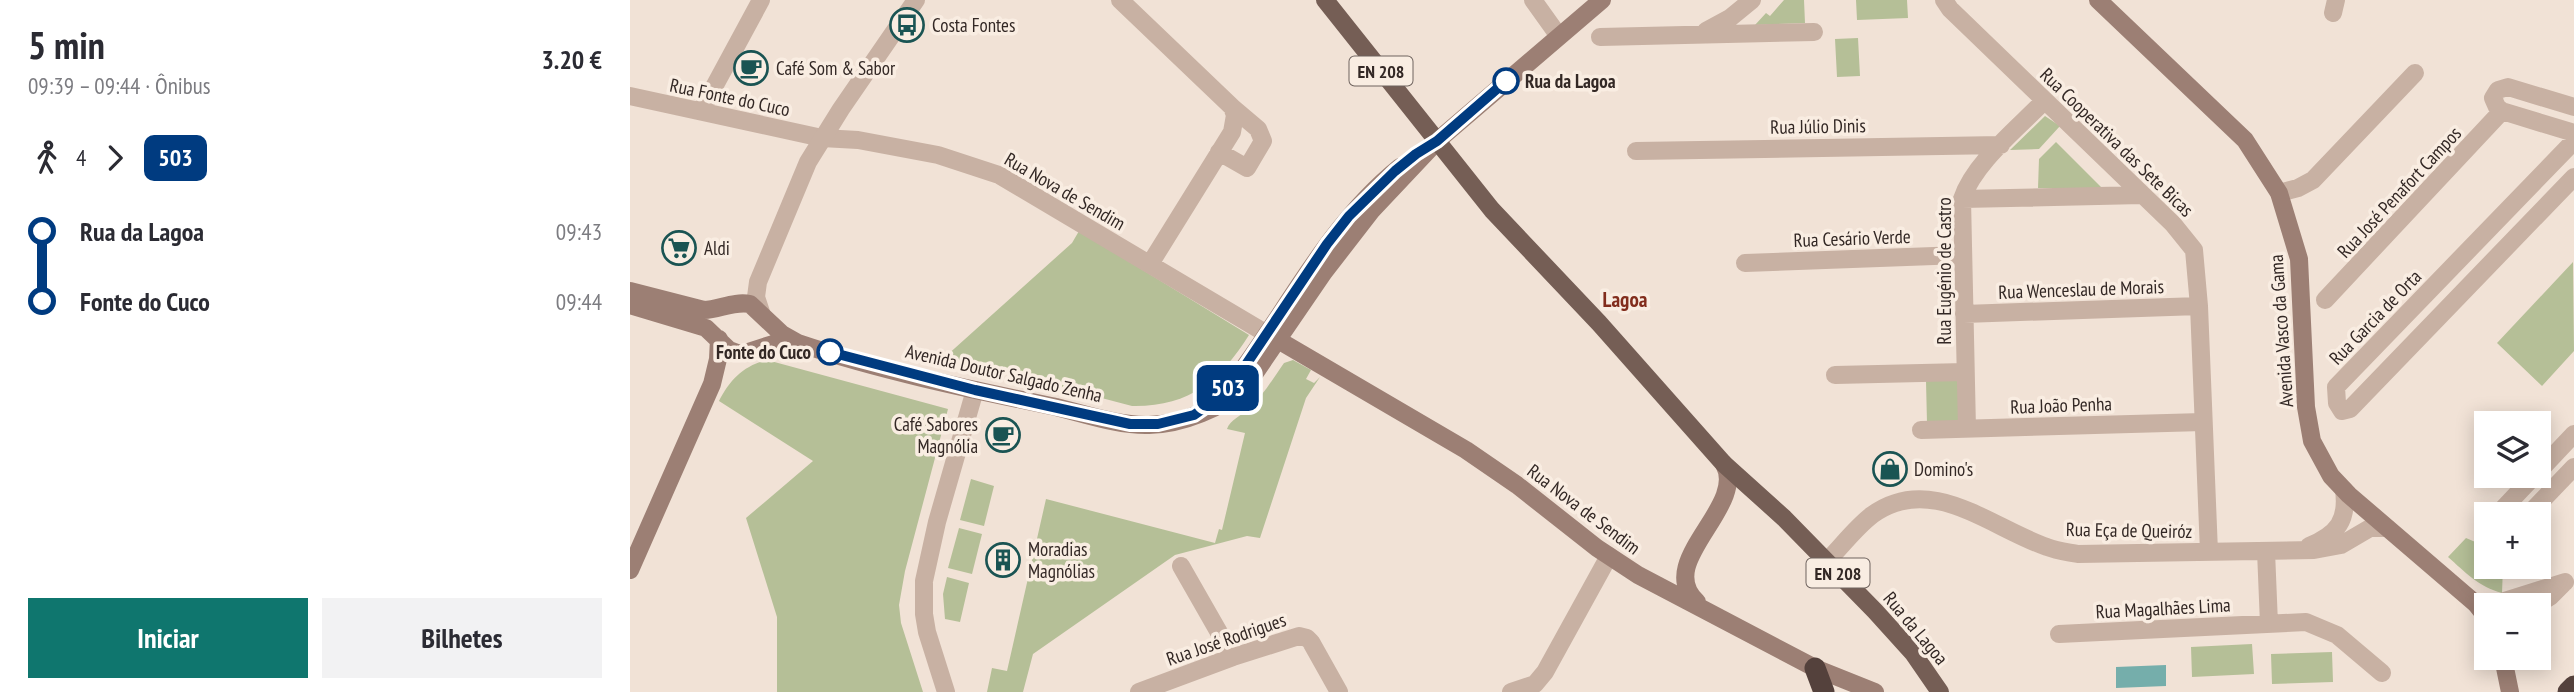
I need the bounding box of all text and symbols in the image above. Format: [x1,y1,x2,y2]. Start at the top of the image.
bus stop icon: Costa Fontes [888,6,926,44]
place label: Costa Fontes [932,13,1015,37]
text: 5 min [28,20,105,69]
text: 3.20 € [541,43,602,76]
cafe icon: Café Som & Sabor [732,49,770,87]
place label: Café Som & Sabor [776,56,896,80]
road number: EN 208 [1350,56,1412,86]
street label: Rua Cooperativa das Sete Bicas [2035,63,2199,221]
marker: Rua da Lagoa [1493,68,1519,94]
place label: Rua da Lagoa [1525,69,1616,93]
text: 09:39 – 09:44 · Ônibus [28,71,211,100]
street label: Rua Fonte do Cuco [668,73,792,121]
street label: Rua Júlio Dinis [1770,113,1866,139]
street label: Rua José Penafort Campos [2332,121,2466,263]
icon: walk [28,139,66,177]
icon: forward [96,139,134,177]
text: 503 [158,142,193,173]
text: 4 [76,143,86,172]
street label: Rua Nova de Sendim [1000,147,1130,235]
street label: Rua Eugénio de Castro [1932,197,1956,345]
text: Rua da Lagoa [80,215,204,248]
text: 09:43 [556,217,602,246]
street label: Rua Cesário Verde [1793,224,1911,252]
supermarket icon: Aldi [660,229,698,267]
place label: Aldi [704,236,730,260]
street label: Avenida Vasco da Gama [2264,254,2298,408]
street label: Rua Garcia de Orta [2324,265,2426,369]
street label: Rua Wenceslau de Morais [1998,274,2164,304]
text: Fonte do Cuco [80,285,210,318]
district label: Lagoa [1603,286,1648,313]
text: 09:44 [556,287,602,316]
marker: Fonte do Cuco [817,339,843,365]
street label: Avenida Doutor Salgado Zenha [903,339,1105,407]
place label: Fonte do Cuco [716,340,811,364]
line badge: 503 [1188,365,1268,411]
text: 503 [1211,372,1245,403]
street label: Rua João Penha [2010,391,2112,419]
map controls [2474,411,2551,670]
button: layers [2474,411,2551,488]
place label: Café Sabores Magnólia [894,412,978,458]
cafe icon: Café Sabores Magnólia [984,416,1022,454]
shop icon: Domino's [1871,450,1909,488]
place label: Domino's [1914,457,1973,481]
street label: Rua Nova de Sendim [1523,459,1645,559]
button: + [2474,502,2551,579]
street label: Rua Eça de Queiróz [2066,517,2193,543]
place label: Moradias Magnólias [1028,537,1095,583]
building icon: Moradias Magnólias [984,541,1022,579]
road number: EN 208 [1806,558,1870,588]
street label: Rua da Lagoa [1878,587,1954,669]
street label: Rua Magalhães Lima [2095,592,2231,624]
button: − [2474,593,2551,670]
button: Iniciar [28,598,308,678]
button: Bilhetes [322,598,602,678]
street label: Rua José Rodrigues [1163,607,1289,671]

